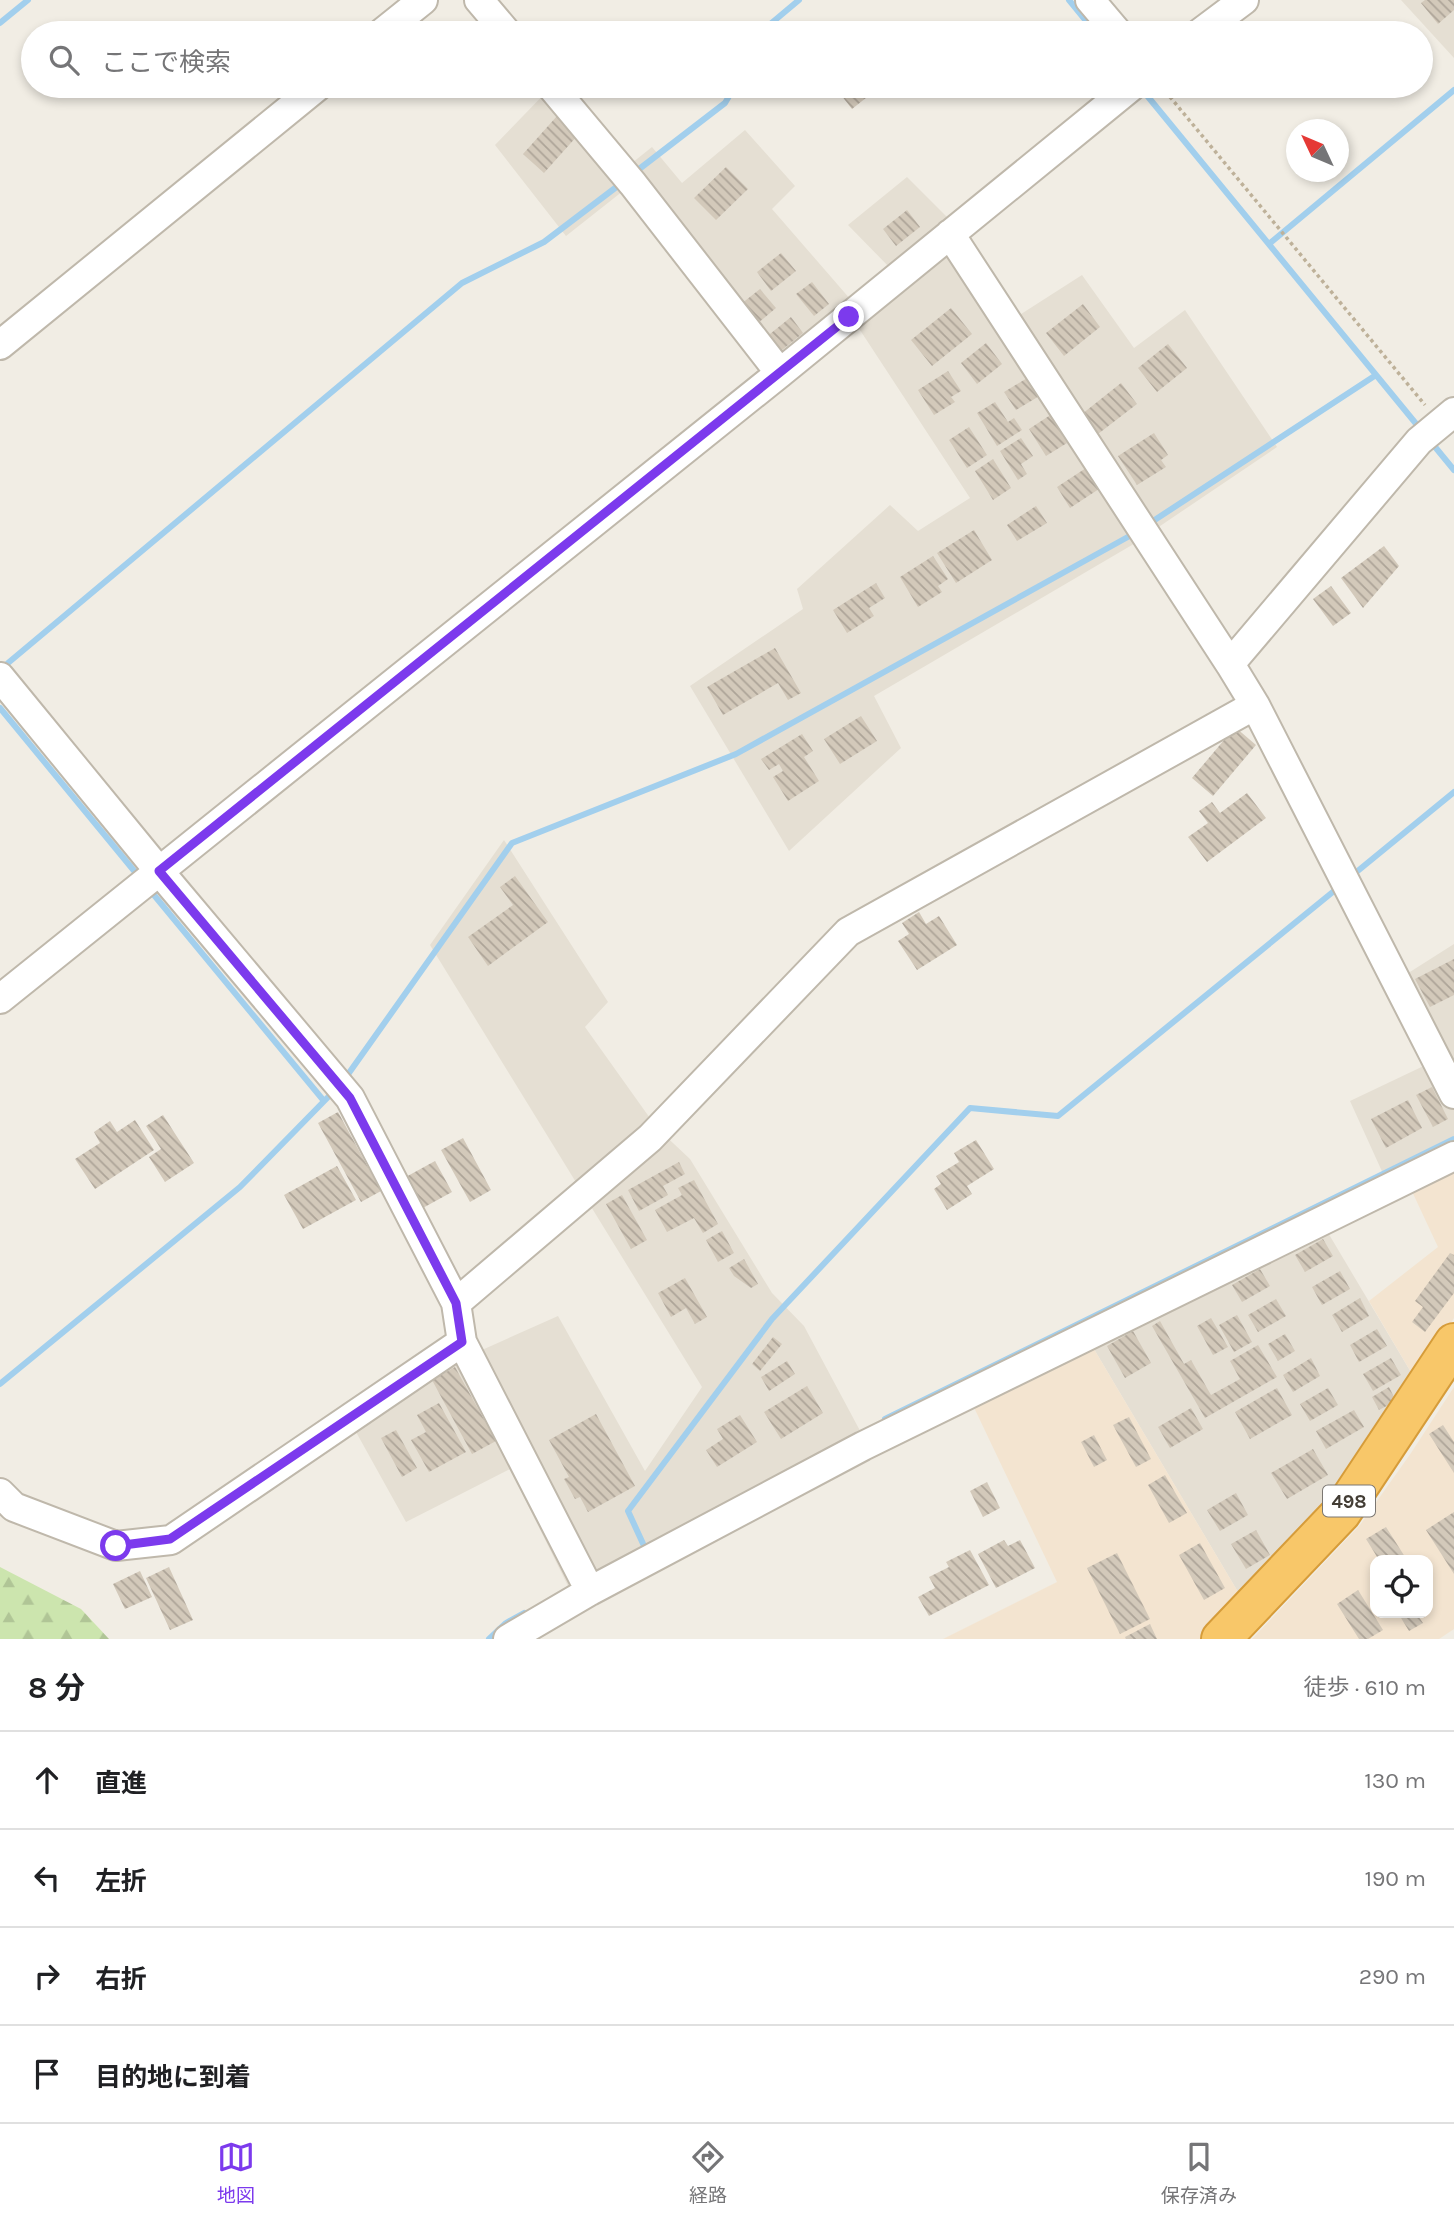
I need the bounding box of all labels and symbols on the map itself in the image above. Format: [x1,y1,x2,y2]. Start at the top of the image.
north arrow [1286,119,1349,182]
route end [833,301,864,332]
road number: 498 [1323,1485,1375,1516]
route start [100,1530,131,1561]

